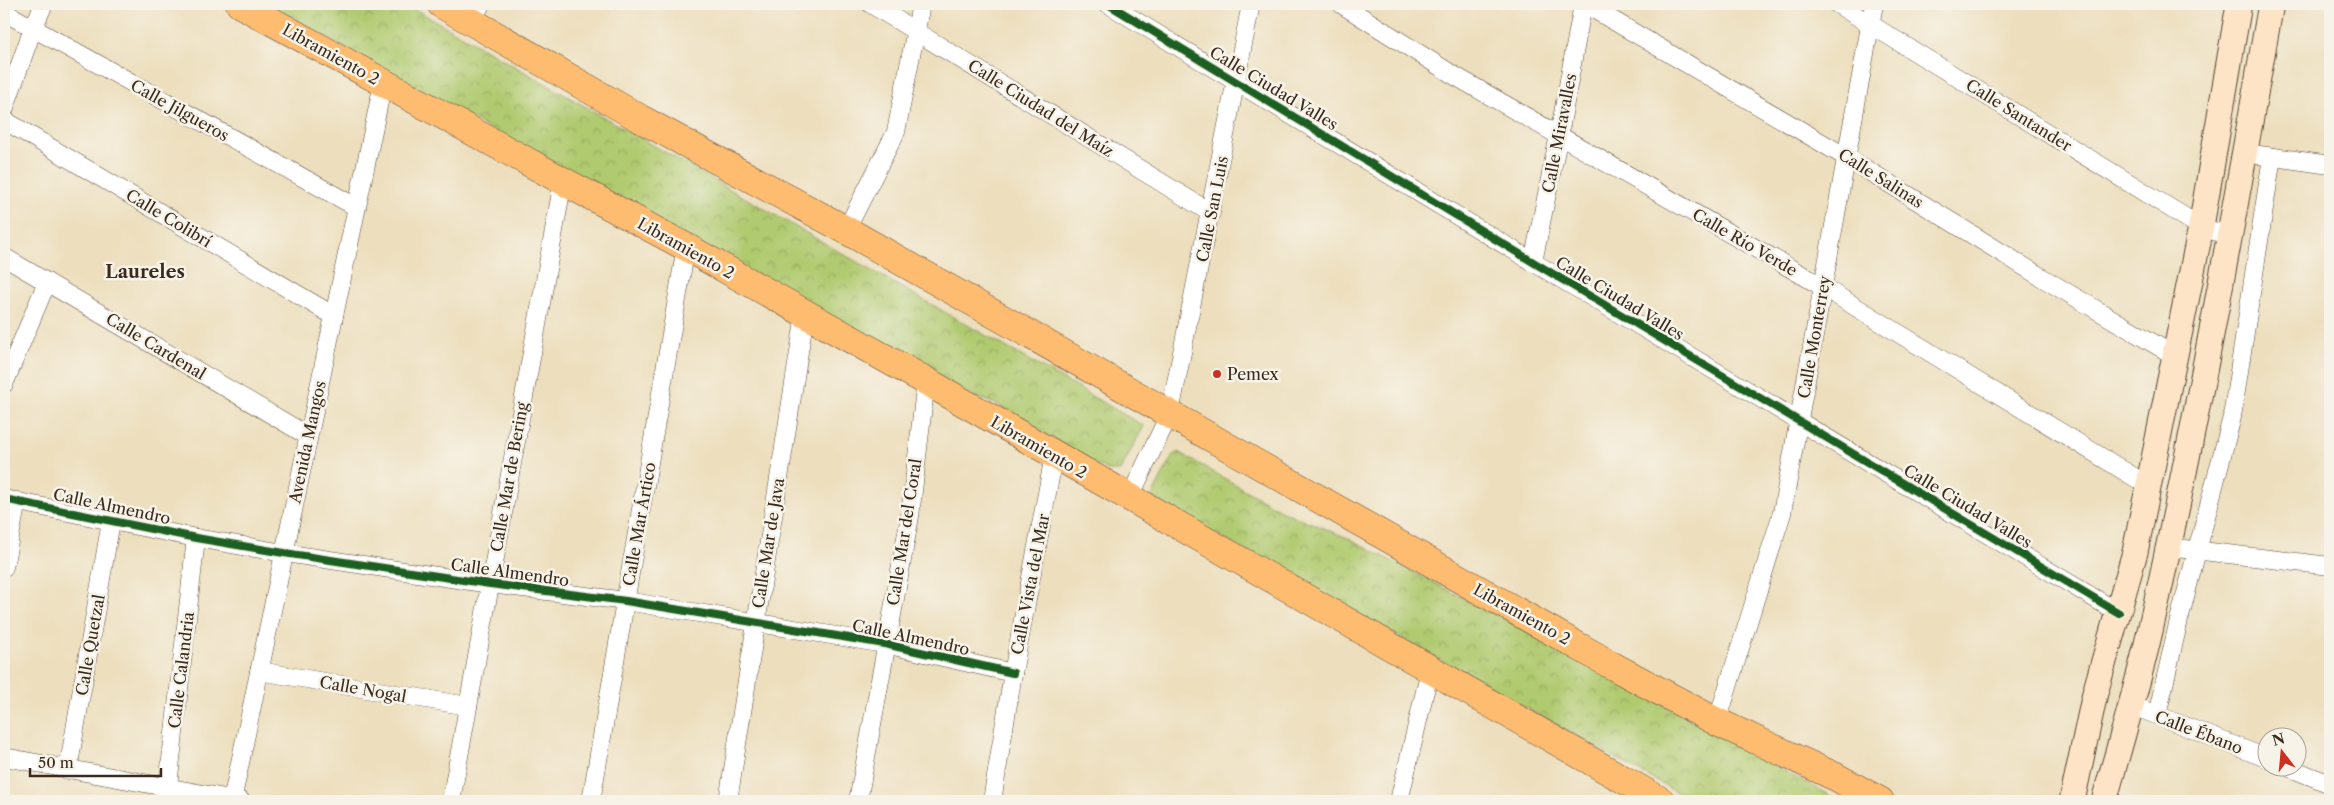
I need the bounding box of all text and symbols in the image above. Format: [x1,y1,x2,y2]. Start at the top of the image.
street label: Libramiento 2 [279,19,383,89]
street label: Calle Ciudad Valles [1206,42,1342,134]
street label: Calle Ciudad del Maíz [964,55,1118,161]
street label: Calle Miravalles [1538,72,1580,194]
street label: Calle Santander [1962,74,2076,156]
street label: Calle Jilgueros [127,75,233,145]
street label: Calle Salinas [1835,144,1927,212]
street label: Calle San Luis [1192,154,1232,264]
street label: Calle Colibrí [122,185,216,251]
street label: Calle Río Verde [1689,204,1801,280]
street label: Libramiento 2 [634,213,738,283]
street label: Calle Ciudad Valles [1552,252,1688,344]
district label: Laureles [105,261,185,283]
street label: Calle Monterrey [1793,273,1835,400]
street label: Calle Cardenal [103,308,210,384]
place label: Pemex [1227,364,1279,384]
marker: Pemex [1211,368,1223,380]
street label: Avenida Mangos [284,379,330,506]
street label: Calle Mar de Bering [486,400,532,554]
street label: Libramiento 2 [987,411,1091,483]
street label: Calle Mar del Coral [883,457,926,607]
street label: Calle Mar Ártico [618,460,660,587]
street label: Calle Ciudad Valles [1900,460,2036,552]
street label: Calle Mar de Java [748,476,788,610]
street label: Calle Almendro [52,484,173,528]
street label: Calle Vista del Mar [1007,512,1054,656]
street label: Calle Almendro [449,554,571,590]
street label: Libramiento 2 [1470,579,1574,649]
street label: Calle Quetzal [71,592,109,697]
street label: Calle Calandria [164,610,198,729]
street label: Calle Almendro [851,615,972,659]
street label: Calle Nogal [318,672,408,707]
street label: Calle Ébano [2152,706,2246,758]
north arrow [2256,728,2306,778]
text: N [2270,729,2287,750]
scale bar [30,745,161,777]
text: 50 m [38,753,74,772]

